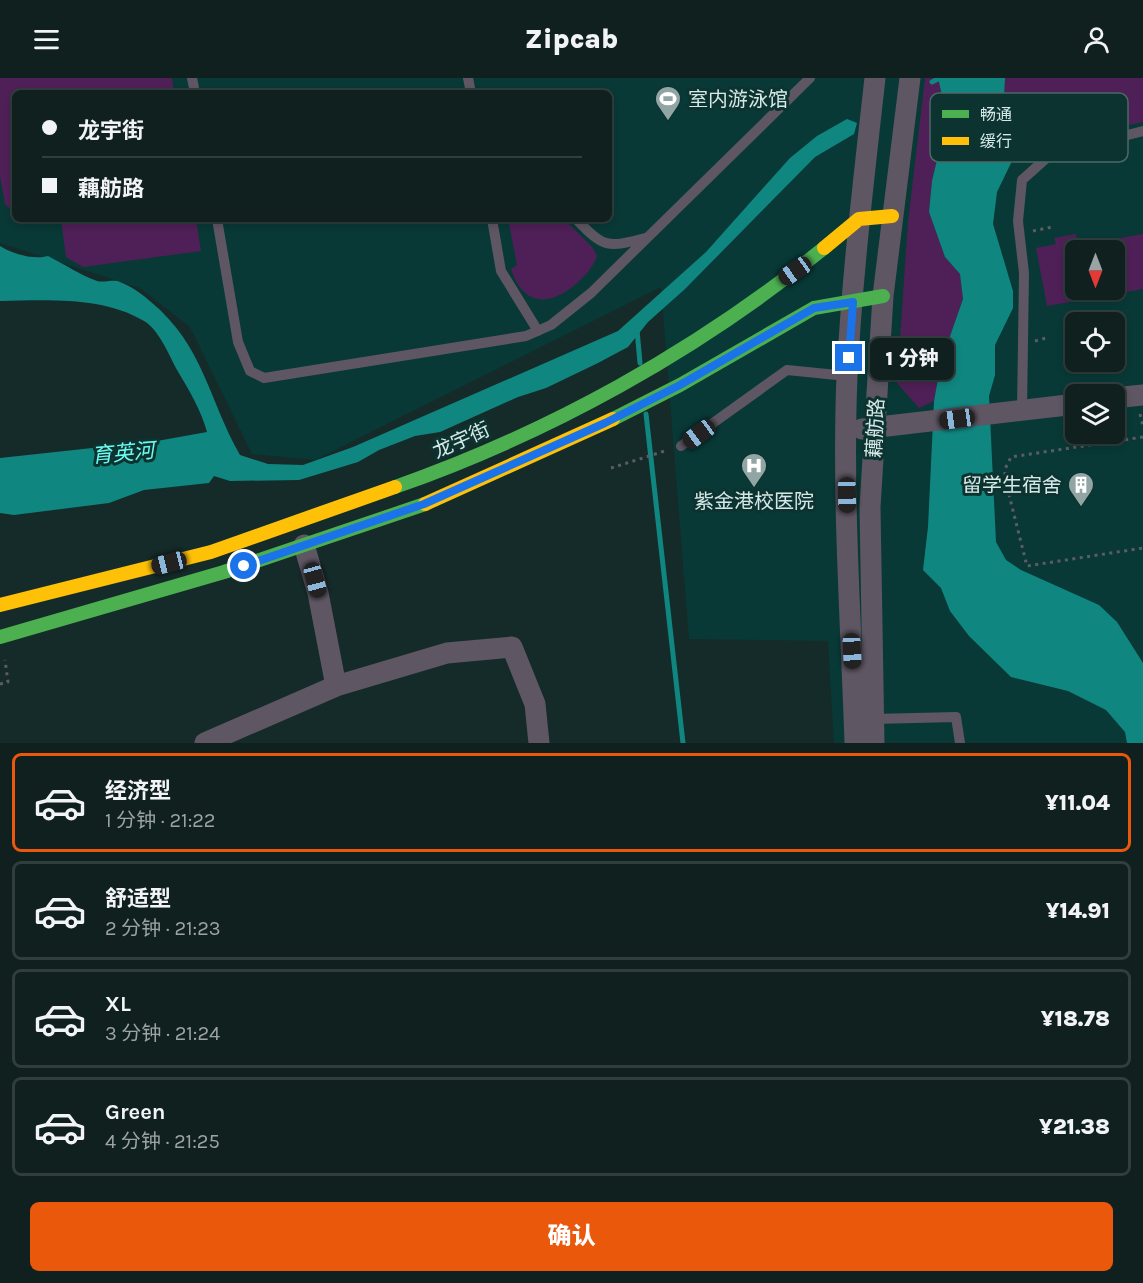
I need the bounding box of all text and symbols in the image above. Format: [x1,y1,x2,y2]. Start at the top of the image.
icon: menu [30,23,63,56]
text: Zipcab [525,23,618,55]
icon: person [1080,23,1113,56]
sports icon: 室内游泳馆 [653,84,683,122]
place label: 室内游泳馆 [688,88,788,111]
legend [930,93,1128,162]
text: 畅通 [980,105,1012,124]
text: 龙宇街 [78,118,144,144]
text: 缓行 [980,132,1012,151]
text: 藕舫路 [78,176,144,202]
north arrow [1065,240,1125,300]
map controls [1065,240,1125,444]
car [775,253,815,289]
button: locate [1065,312,1125,372]
callout: 1 分钟 [870,337,954,379]
route end [835,344,862,371]
text: 1 分钟 [885,347,939,370]
button: layers [1065,384,1125,444]
street label: 藕舫路 [862,397,889,459]
car [938,408,976,430]
car [679,416,719,452]
street label: 龙宇街 [429,418,493,463]
water label: 育英河 [91,438,159,468]
hospital icon: 紫金港校医院 [739,451,769,489]
building icon: 留学生宿舍 [1066,470,1096,508]
place label: 留学生宿舍 [962,474,1062,497]
car [838,477,856,513]
place label: 紫金港校医院 [694,490,814,513]
car [149,550,189,576]
route start [230,552,257,579]
car [302,560,328,600]
car [842,633,862,669]
icon: car [33,776,87,830]
text: 经济型 [105,778,171,804]
text: ¥11.04 [1045,790,1110,816]
text: 1 分钟 · 21:22 [105,809,215,832]
icon: car [33,884,87,938]
text: 舒适型 [105,886,171,912]
text: ¥14.91 [1046,898,1110,924]
text: 2 分钟 · 21:23 [105,917,221,940]
text: XL [105,991,131,1017]
icon: car [33,992,87,1046]
text: ¥18.78 [1041,1006,1110,1032]
text: 3 分钟 · 21:24 [105,1022,220,1045]
text: Green [105,1099,166,1125]
icon: car [33,1100,87,1154]
text: ¥21.38 [1039,1114,1110,1140]
text: 4 分钟 · 21:25 [105,1130,220,1153]
button: 确认 [30,1202,1113,1271]

